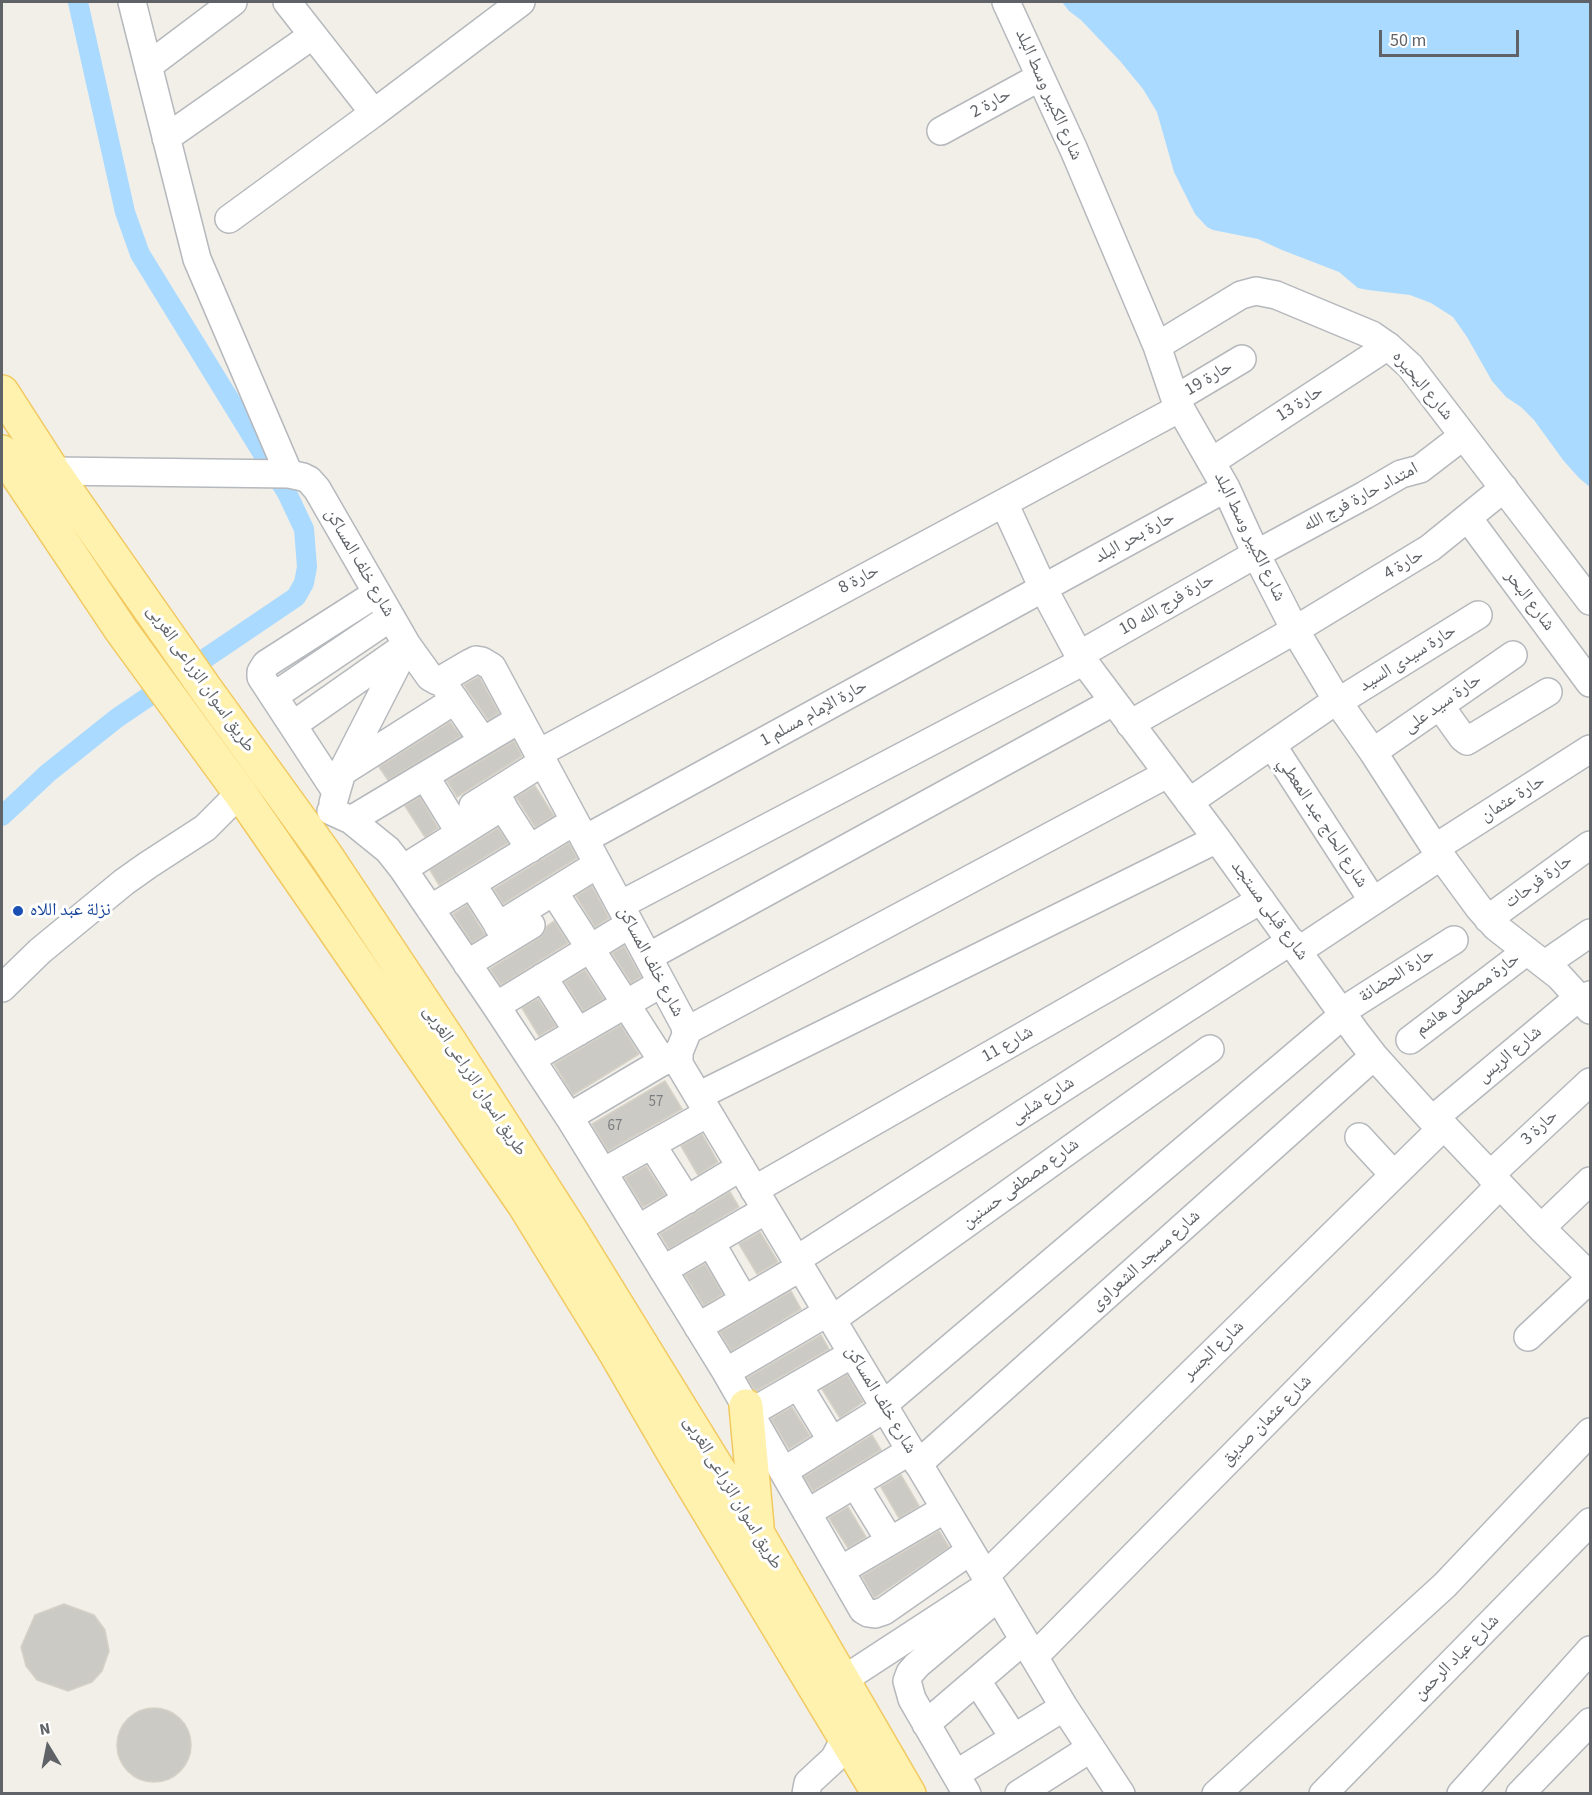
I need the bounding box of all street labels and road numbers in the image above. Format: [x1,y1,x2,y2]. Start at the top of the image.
street label: شارع الكبير وسط البلد [1009,26,1087,164]
street label: حارة 2 [967,84,1015,124]
street label: شارع البحيره [1387,347,1457,425]
street label: حارة 19 [1181,356,1237,402]
street label: حارة 13 [1272,381,1328,427]
street label: امتداد حارة فرج الله [1300,459,1422,537]
street label: شارع الكبير وسط البلد [1208,469,1290,605]
street label: شارع خلف المساكن [319,505,399,621]
street label: حارة بحر البلد [1091,507,1179,569]
street label: حارة 4 [1380,545,1428,585]
street label: حارة 8 [835,560,883,600]
street label: شارع البحر [1499,566,1559,636]
street label: حارة فرج الله 10 [1116,569,1218,641]
street label: طريق اسوان الزراعى الغربى [141,601,259,757]
street label: حارة سيدى السيد [1355,621,1461,697]
street label: حارة سيد على [1400,669,1486,739]
street label: حارة الإمام مسلم 1 [757,676,871,752]
street label: شارع الحاج عبد المعطي [1272,754,1372,892]
street label: حارة عثمان [1477,771,1549,827]
street label: حارة فرحات [1501,850,1577,914]
street label: شارع قبلى مستجد [1226,857,1312,965]
street label: شارع خلف المساكن [612,903,688,1021]
street label: حارة الحضانة [1355,944,1439,1008]
street label: حارة مصطفى هاشم [1411,949,1525,1041]
street label: طريق اسوان الزراعى الغربى [417,1002,531,1160]
street label: شارع 11 [978,1022,1038,1068]
street label: شارع الريس [1473,1022,1547,1088]
street label: شارع شلبى [1007,1072,1079,1130]
street label: حارة 3 [1517,1105,1563,1151]
street label: شارع مصطفى حسنين [958,1134,1084,1234]
street label: شارع مسجد الشعراوى [1087,1206,1205,1316]
street label: شارع الجسر [1179,1316,1249,1386]
street label: شارع خلف المساكن [839,1342,921,1458]
street label: شارع عثمان صديق [1217,1371,1317,1471]
street label: طريق اسوان الزراعى الغربى [678,1412,786,1574]
street label: شارع عباد الرحمن [1410,1611,1504,1705]

